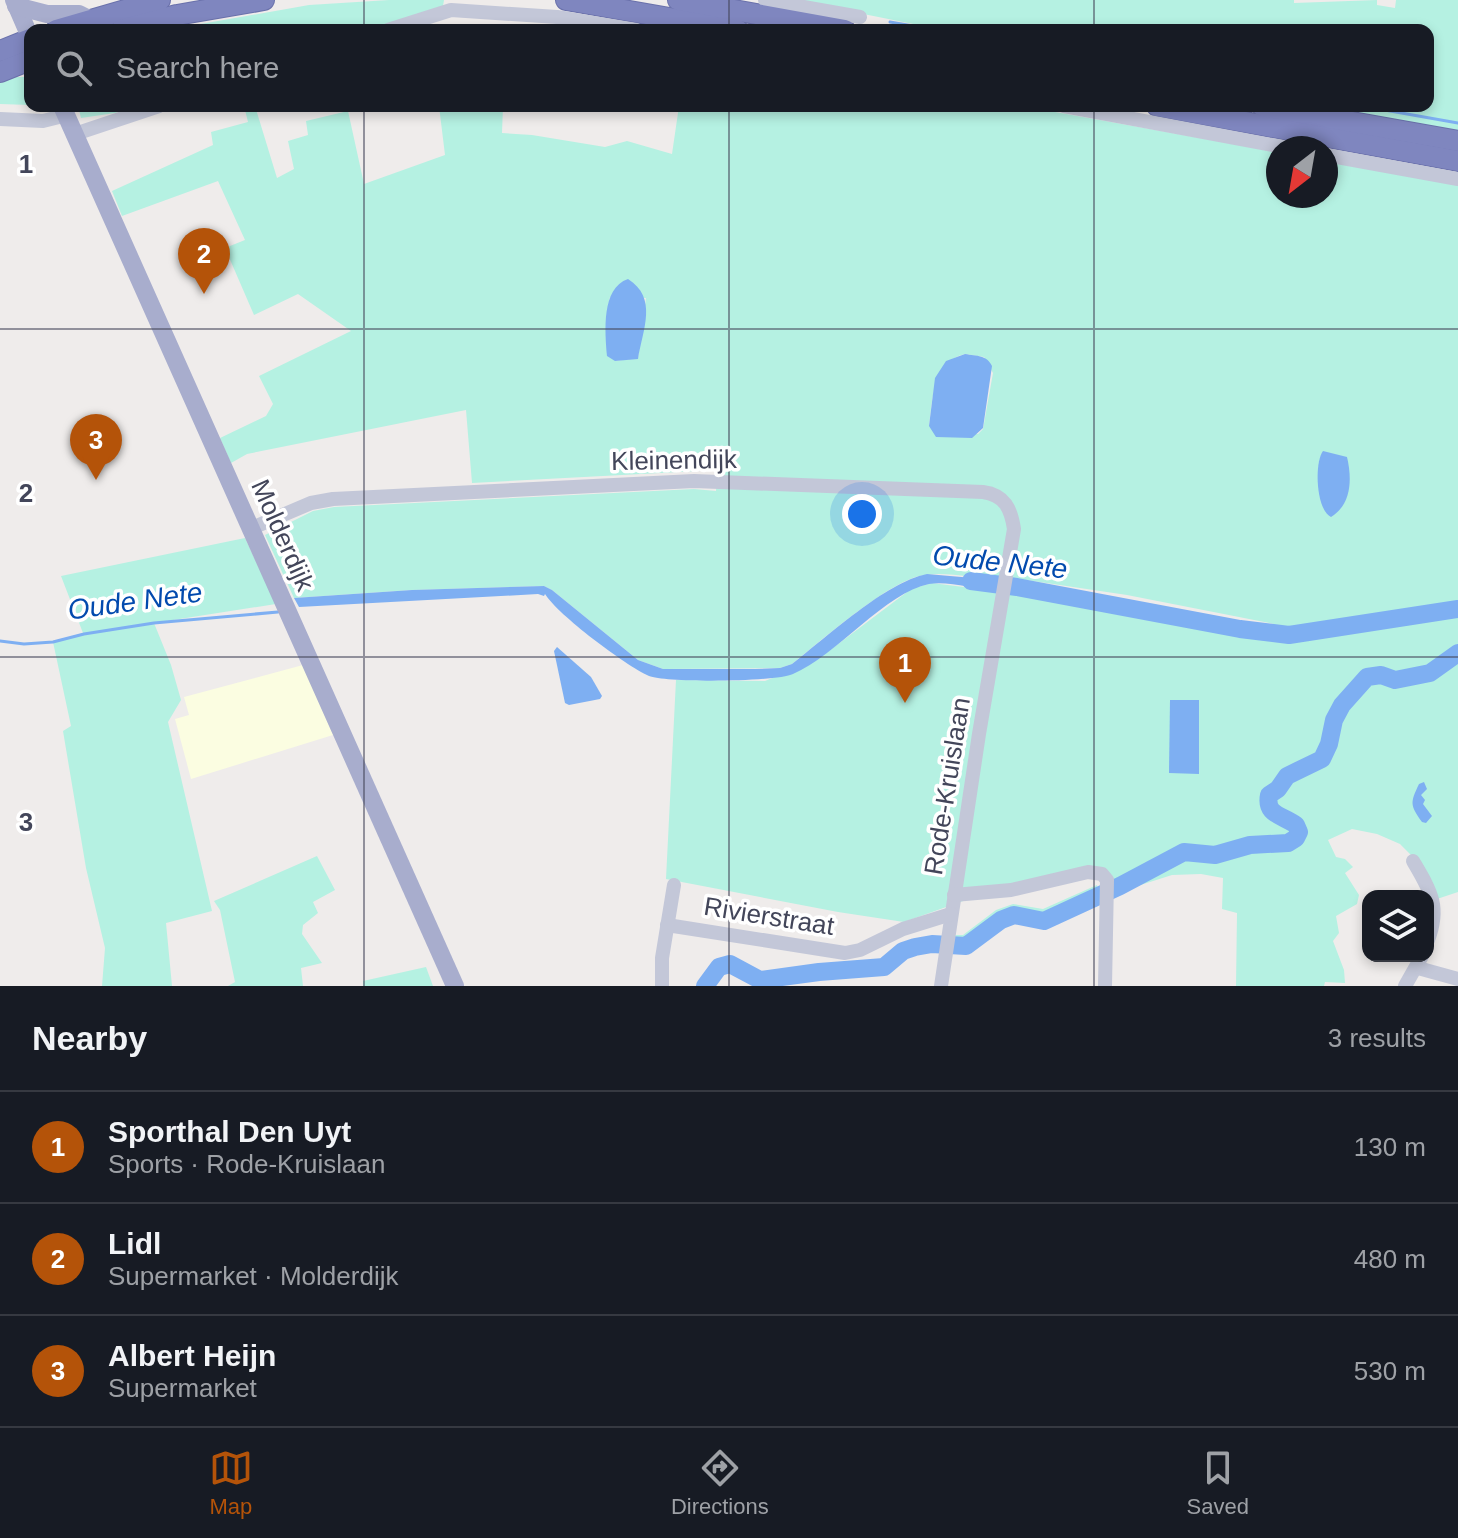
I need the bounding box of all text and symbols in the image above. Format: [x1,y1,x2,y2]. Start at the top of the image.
search box [24,24,1434,112]
icon: search [52,46,96,90]
text: Search here [116,51,279,84]
north arrow [1266,136,1338,208]
text: 1 [19,149,33,179]
pin: 2 [178,228,230,294]
pin: 3 [70,414,122,480]
street label: Kleinendijk [611,444,738,476]
street label: Molderdijk [245,475,321,596]
text: 2 [19,478,33,508]
your location [842,494,882,534]
water label: Oude Nete [931,540,1069,584]
water label: Oude Nete [66,576,204,626]
pin: 1 [879,637,931,703]
street label: Rode-Kruislaan [918,695,976,877]
text: 3 [19,807,33,837]
map controls [1362,890,1434,962]
button: layers [1362,890,1434,962]
street label: Rivierstraat [702,891,837,941]
text: Nearby [32,1019,147,1057]
text: 3 results [1328,1023,1426,1053]
text: Sporthal Den Uyt [108,1115,351,1148]
text: 1 [51,1132,65,1162]
text: 130 m [1354,1132,1426,1162]
text: Sports · Rode-Kruislaan [108,1149,385,1179]
text: Lidl [108,1227,161,1260]
text: 2 [51,1244,65,1274]
text: 480 m [1354,1244,1426,1274]
text: Supermarket · Molderdijk [108,1261,398,1291]
text: Albert Heijn [108,1339,276,1372]
text: 3 [51,1356,65,1386]
text: 530 m [1354,1356,1426,1386]
text: Supermarket [108,1373,257,1403]
tab: Map [209,1446,253,1520]
tab: Directions [671,1446,769,1520]
tab: Saved [1187,1446,1249,1520]

